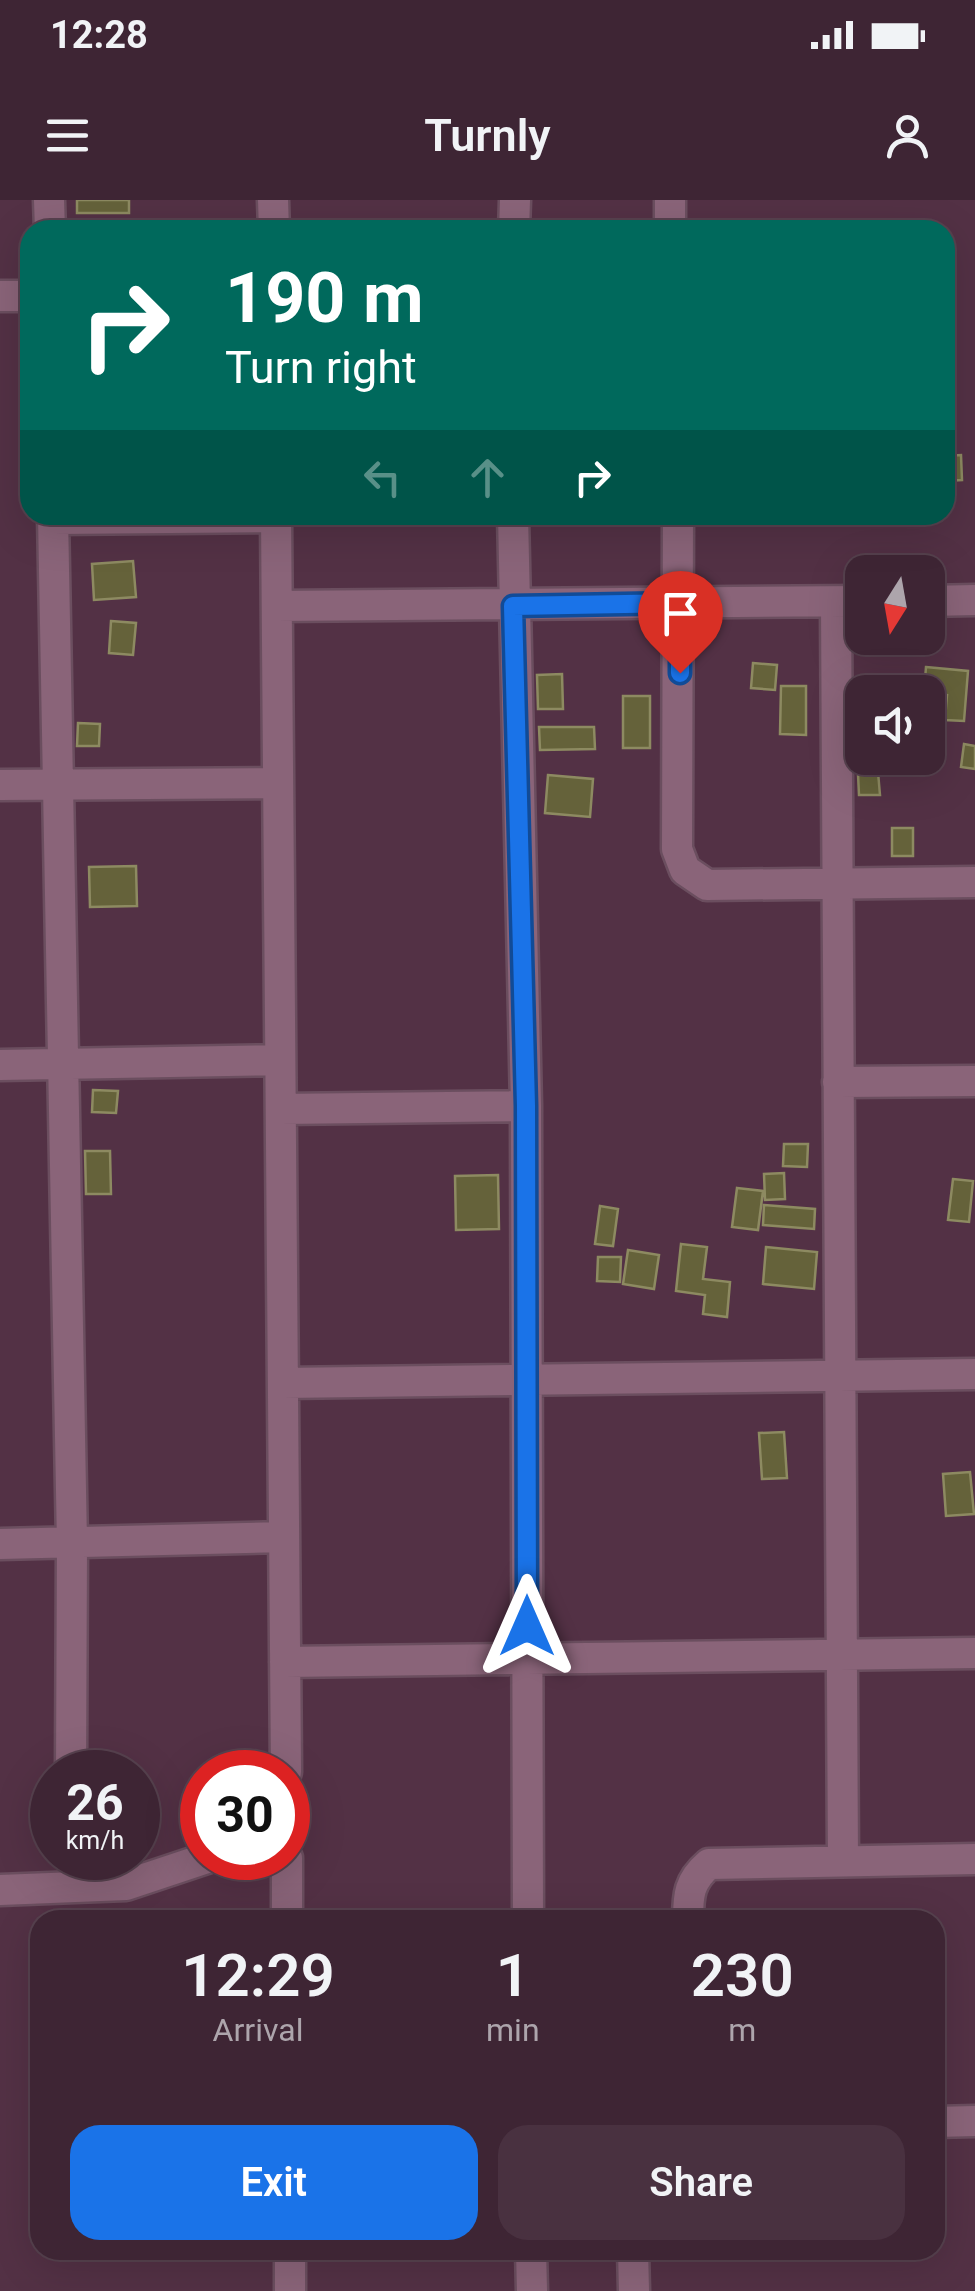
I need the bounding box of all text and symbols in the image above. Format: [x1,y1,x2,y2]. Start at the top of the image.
text: 12:28 [50,13,148,57]
icon: menu [40,108,95,163]
icon: person [880,108,935,163]
text: Turnly [424,109,551,162]
text: 190 m [225,257,424,339]
icon: right [60,260,190,390]
text: Turn right [225,341,417,394]
icon: left [355,450,410,505]
icon: ahead [460,450,515,505]
icon: right [565,450,620,505]
north arrow [845,555,945,655]
map controls [845,555,945,775]
pin [638,571,723,674]
icon: arrive [653,586,708,641]
button: sound [845,675,945,775]
position arrow [475,1574,579,1678]
speed limit sign: 30 [180,1750,310,1880]
text: 26 [66,1774,124,1832]
text: km/h [66,1826,124,1855]
text: 12:29 [181,1940,335,2011]
text: 1 [496,1940,530,2011]
text: 230 [691,1940,794,2011]
text: Arrival [213,2011,303,2049]
text: min [486,2011,540,2049]
text: m [728,2011,756,2049]
button: Exit [70,2125,478,2240]
button: Share [498,2125,905,2240]

